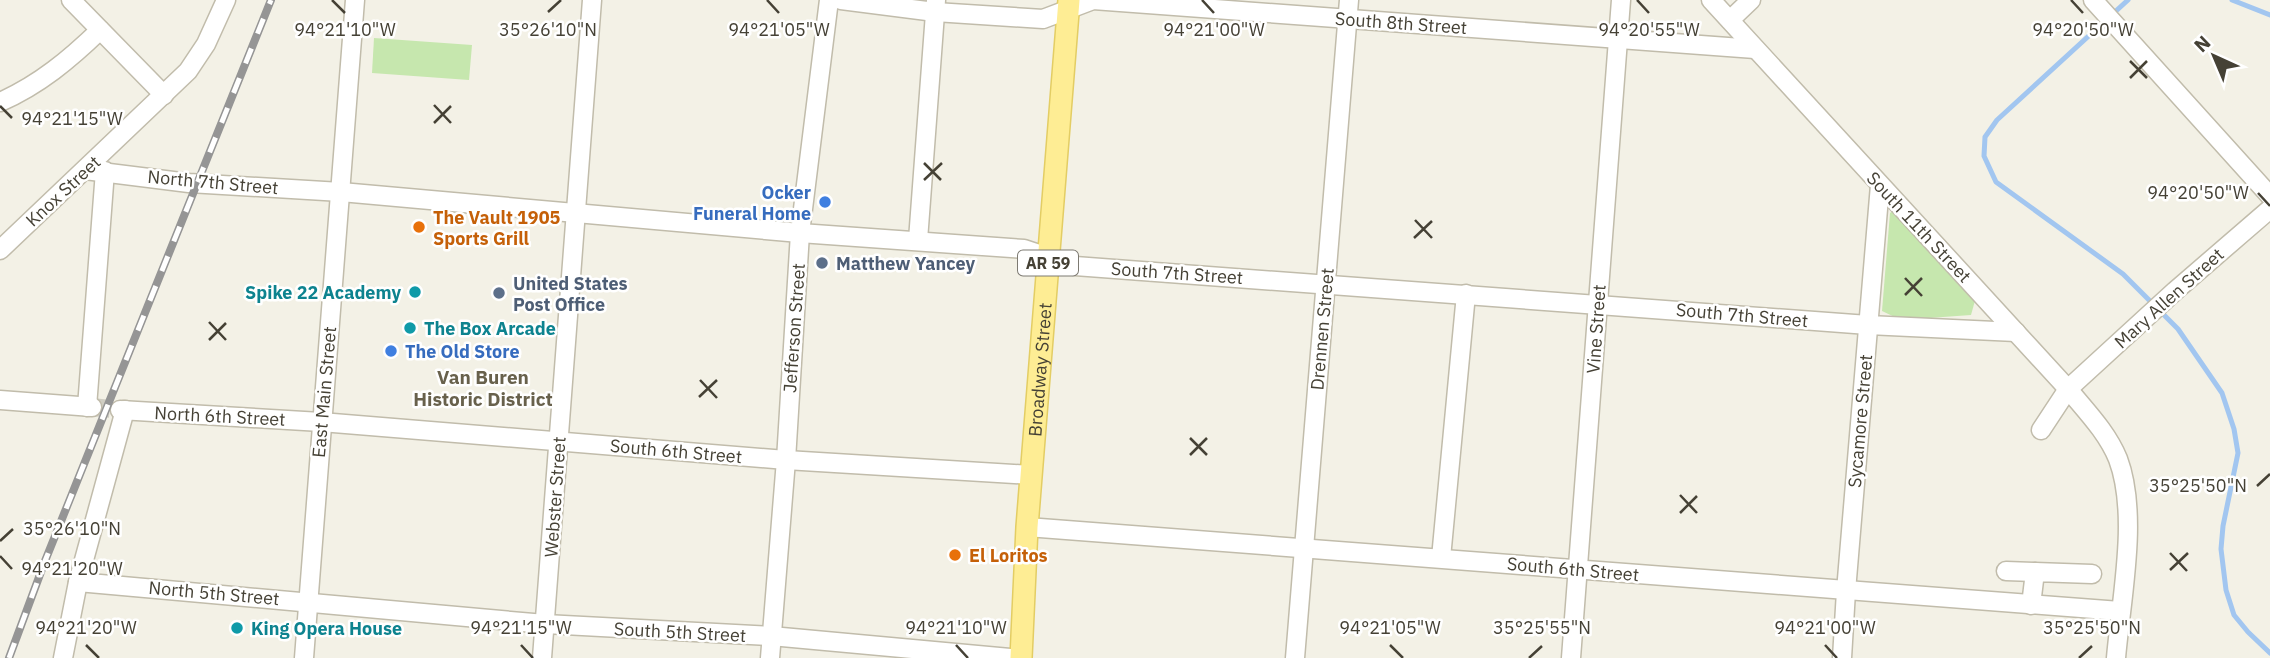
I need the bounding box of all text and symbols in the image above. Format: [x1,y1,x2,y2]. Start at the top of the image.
street label: South 8th Street [1334,7,1468,39]
text: 94°21'10"W [294,18,396,41]
text: 35°26'10"N [499,18,597,41]
text: 94°21'05"W [728,18,830,41]
text: 94°21'00"W [1163,18,1265,41]
text: 94°20'55"W [1598,18,1700,41]
text: 94°20'50"W [2032,18,2134,41]
north arrow [2179,21,2249,91]
text: N [2189,30,2215,57]
text: 94°21'15"W [21,107,123,130]
street label: Knox Street [21,151,105,231]
street label: North 7th Street [147,165,279,199]
street label: South 11th Street [1862,167,1976,287]
place label: Ocker Funeral Home [693,181,811,225]
text: 94°20'50"W [2147,181,2249,204]
marker: Ocker Funeral Home [817,194,833,210]
place label: The Vault 1905 Sports Grill [433,206,560,250]
marker: The Vault 1905 Sports Grill [411,219,427,235]
street label: Mary Allen Street [2110,243,2228,353]
road number: AR 59 [1018,250,1078,276]
place label: Matthew Yancey [836,252,975,275]
marker: Matthew Yancey [814,255,830,271]
street label: South 7th Street [1110,257,1244,289]
street label: Jefferson Street [778,262,810,394]
street label: Drennen Street [1305,267,1339,391]
place label: United States Post Office [513,272,628,316]
place label: Spike 22 Academy [245,281,401,304]
marker: Spike 22 Academy [407,284,423,300]
street label: Vine Street [1581,284,1611,374]
marker: United States Post Office [491,285,507,301]
street label: South 7th Street [1675,298,1809,332]
street label: Broadway Street [1023,302,1056,438]
place label: The Box Arcade [424,317,556,340]
marker: The Box Arcade [402,320,418,336]
street label: East Main Street [307,325,341,459]
place label: The Old Store [405,340,520,363]
marker: The Old Store [383,343,399,359]
street label: Sycamore Street [1843,353,1877,489]
district label: Van Buren Historic District [413,365,553,411]
street label: North 6th Street [154,401,286,431]
street label: South 6th Street [609,434,743,468]
street label: Webster Street [539,436,571,558]
text: 35°25'50"N [2149,474,2247,497]
text: 35°26'10"N [23,517,121,540]
place label: El Loritos [969,544,1048,567]
marker: El Loritos [947,547,963,563]
street label: South 6th Street [1506,552,1640,586]
text: 94°21'20"W [21,557,123,580]
street label: North 5th Street [148,576,280,610]
text: 94°21'20"W [35,616,137,639]
text: 94°21'15"W [470,616,572,639]
text: 94°21'10"W [905,616,1007,639]
text: 94°21'05"W [1339,616,1441,639]
text: 35°25'55"N [1493,616,1591,639]
text: 94°21'00"W [1774,616,1876,639]
text: 35°25'50"N [2043,616,2141,639]
place label: King Opera House [251,617,402,640]
street label: South 5th Street [613,617,747,647]
marker: King Opera House [229,620,245,636]

